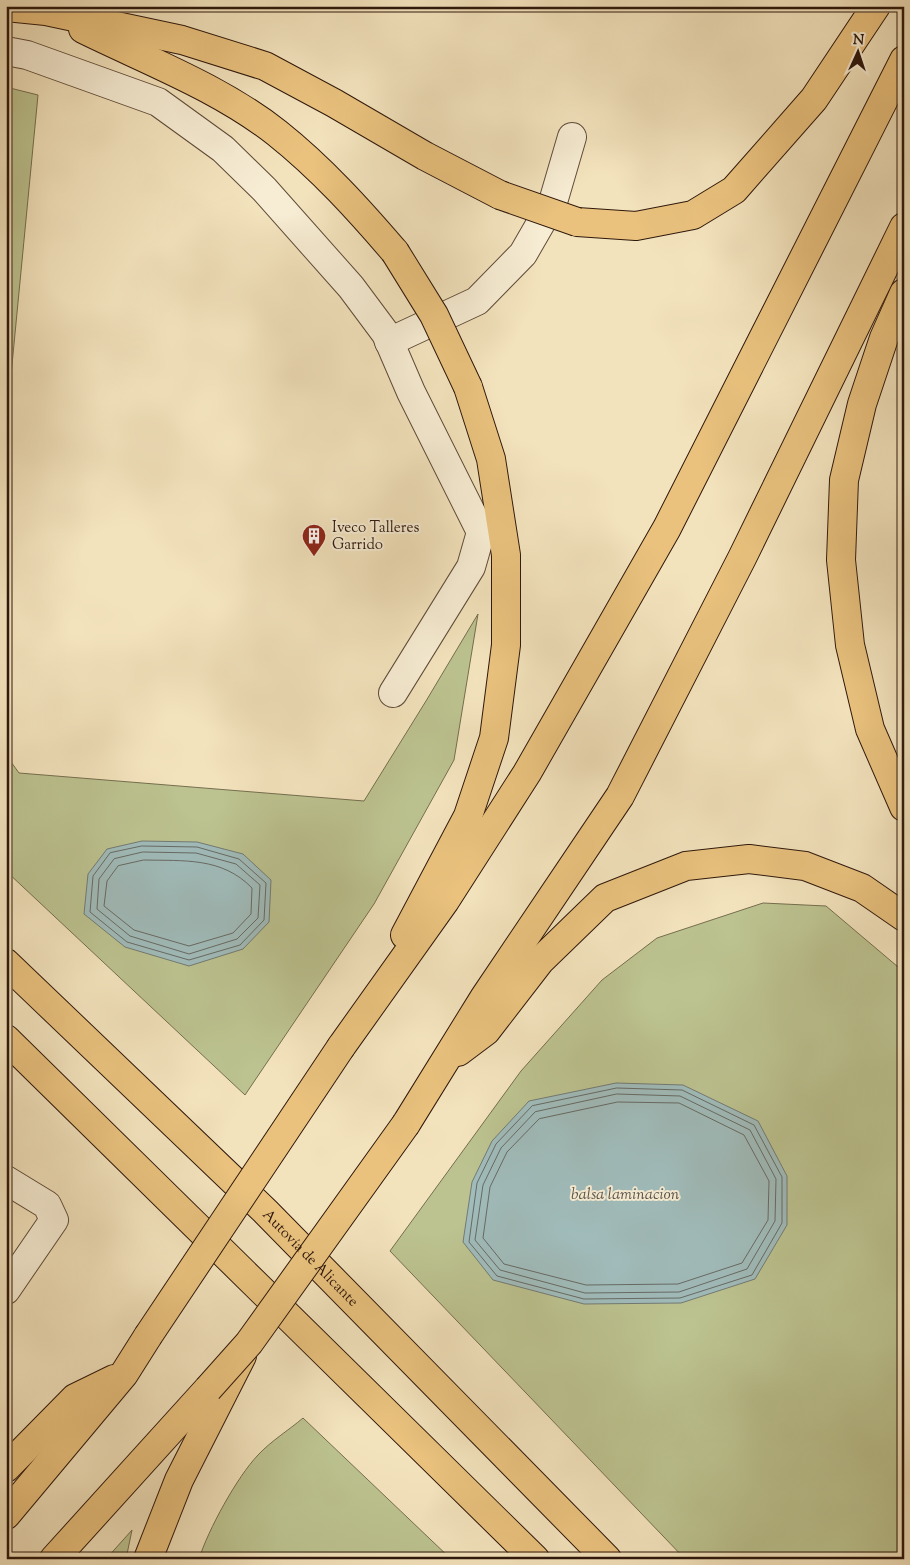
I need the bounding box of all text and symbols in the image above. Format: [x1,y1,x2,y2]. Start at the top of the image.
north arrow [832,28,882,78]
text: N [852,31,865,51]
place label: Iveco Talleres Garrido [332,518,419,556]
building icon: Iveco Talleres Garrido [301,523,327,557]
water label: balsa laminacion [571,1184,680,1207]
street label: Autovía de Alicante [257,1205,363,1312]

